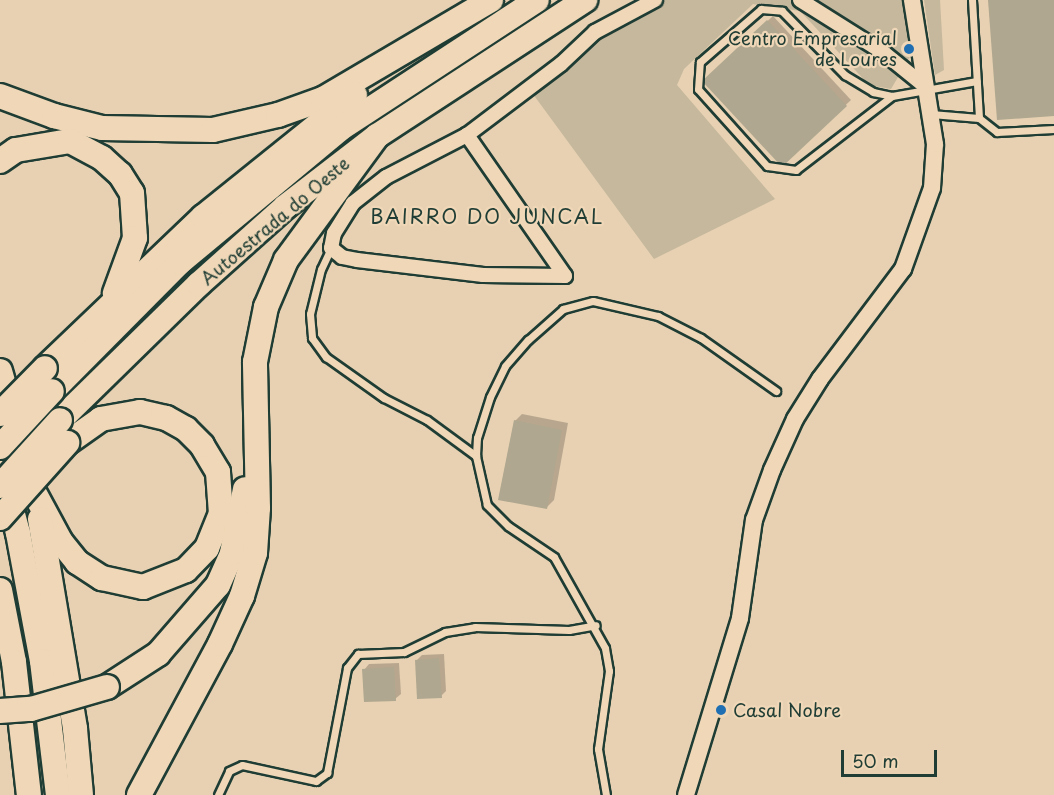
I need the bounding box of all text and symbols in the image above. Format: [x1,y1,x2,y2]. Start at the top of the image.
place label: Centro Empresarial de Loures [727,28,897,70]
marker: Centro Empresarial de Loures [902,42,916,56]
street label: Autoestrada do Oeste [196,152,354,290]
district label: BAIRRO DO JUNCAL [371,204,603,228]
place label: Casal Nobre [733,699,842,721]
marker: Casal Nobre [714,703,728,717]
scale bar [844,738,940,776]
text: 50 m [852,747,899,774]

